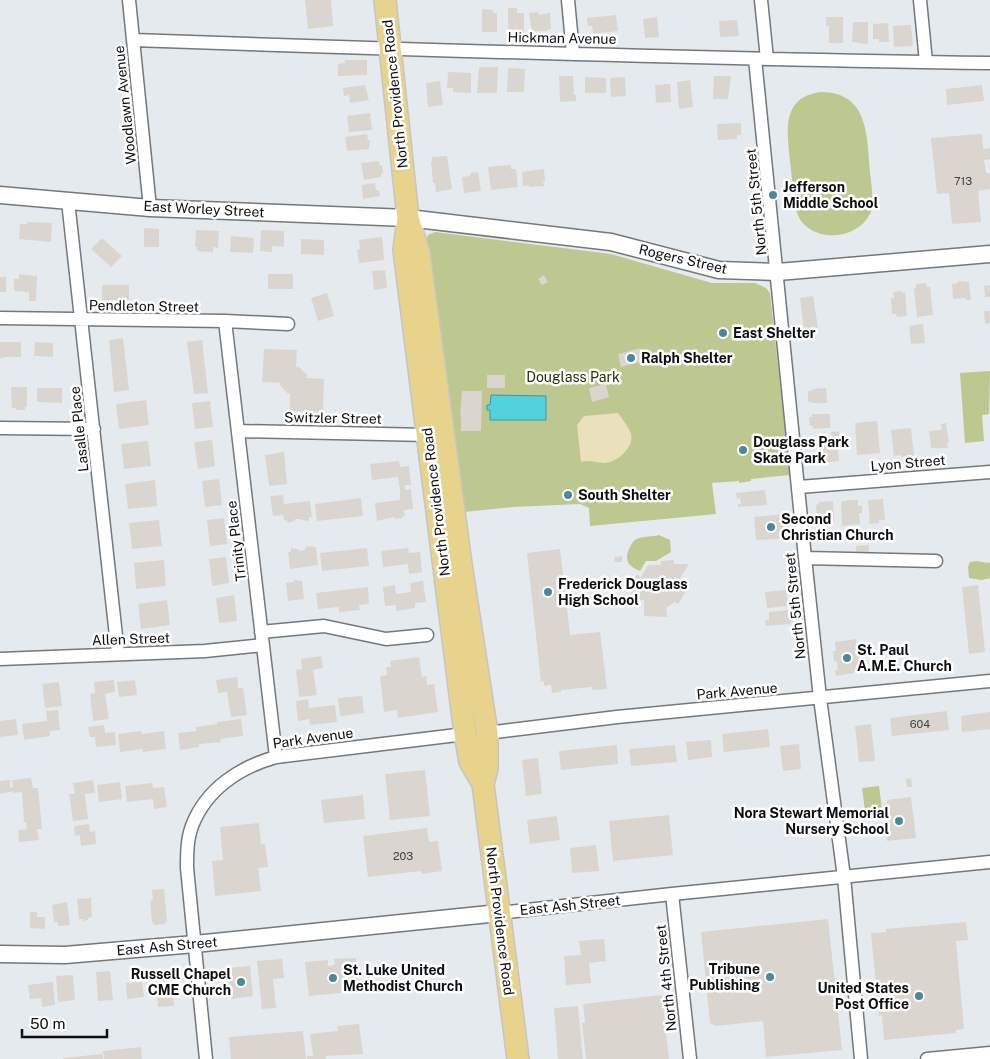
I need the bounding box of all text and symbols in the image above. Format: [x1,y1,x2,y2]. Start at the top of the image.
street label: North Providence Road [379,19,411,169]
street label: Hickman Avenue [507,29,617,47]
street label: Woodlawn Avenue [111,45,139,165]
street label: North 5th Street [742,148,770,256]
house number: 713 [954,175,972,187]
place label: Jefferson Middle School [783,179,879,211]
marker: Jefferson Middle School [767,189,779,201]
street label: East Worley Street [143,198,265,220]
street label: Rogers Street [637,241,729,277]
street label: Pendleton Street [89,297,199,315]
place label: East Shelter [733,325,816,341]
marker: East Shelter [717,327,729,339]
place label: Ralph Shelter [641,350,733,366]
marker: Ralph Shelter [625,352,637,364]
park label: Douglass Park [526,369,620,385]
street label: Lasalle Place [67,385,91,473]
street label: Switzler Street [284,409,382,427]
street label: North Providence Road [419,427,453,577]
place label: Douglass Park Skate Park [753,434,849,466]
marker: Douglass Park Skate Park [737,444,749,456]
street label: Lyon Street [870,452,946,474]
place label: South Shelter [578,487,671,503]
marker: South Shelter [562,489,574,501]
street label: Trinity Place [223,500,249,582]
place label: Second Christian Church [781,511,894,543]
marker: Second Christian Church [765,521,777,533]
street label: North 5th Street [781,552,809,660]
place label: Frederick Douglass High School [558,576,688,608]
marker: Frederick Douglass High School [542,586,554,598]
street label: Allen Street [92,630,170,648]
place label: St. Paul A.M.E. Church [857,642,952,674]
marker: St. Paul A.M.E. Church [841,652,853,664]
street label: Park Avenue [696,679,778,703]
house number: 604 [910,718,930,730]
street label: Park Avenue [272,724,354,752]
place label: Nora Stewart Memorial Nursery School [734,805,889,837]
marker: Nora Stewart Memorial Nursery School [893,815,905,827]
street label: North Providence Road [483,846,517,996]
house number: 203 [393,850,413,862]
street label: East Ash Street [519,892,621,918]
street label: North 4th Street [652,924,680,1032]
street label: East Ash Street [116,934,218,958]
place label: Tribune Publishing [689,961,760,993]
place label: St. Luke United Methodist Church [343,962,463,994]
place label: Russell Chapel CME Church [131,966,231,998]
marker: Tribune Publishing [764,971,776,983]
marker: St. Luke United Methodist Church [327,972,339,984]
marker: Russell Chapel CME Church [235,976,247,988]
place label: United States Post Office [817,980,909,1012]
marker: United States Post Office [913,990,925,1002]
scale bar [22,1006,108,1038]
text: 50 m [30,1015,65,1032]

